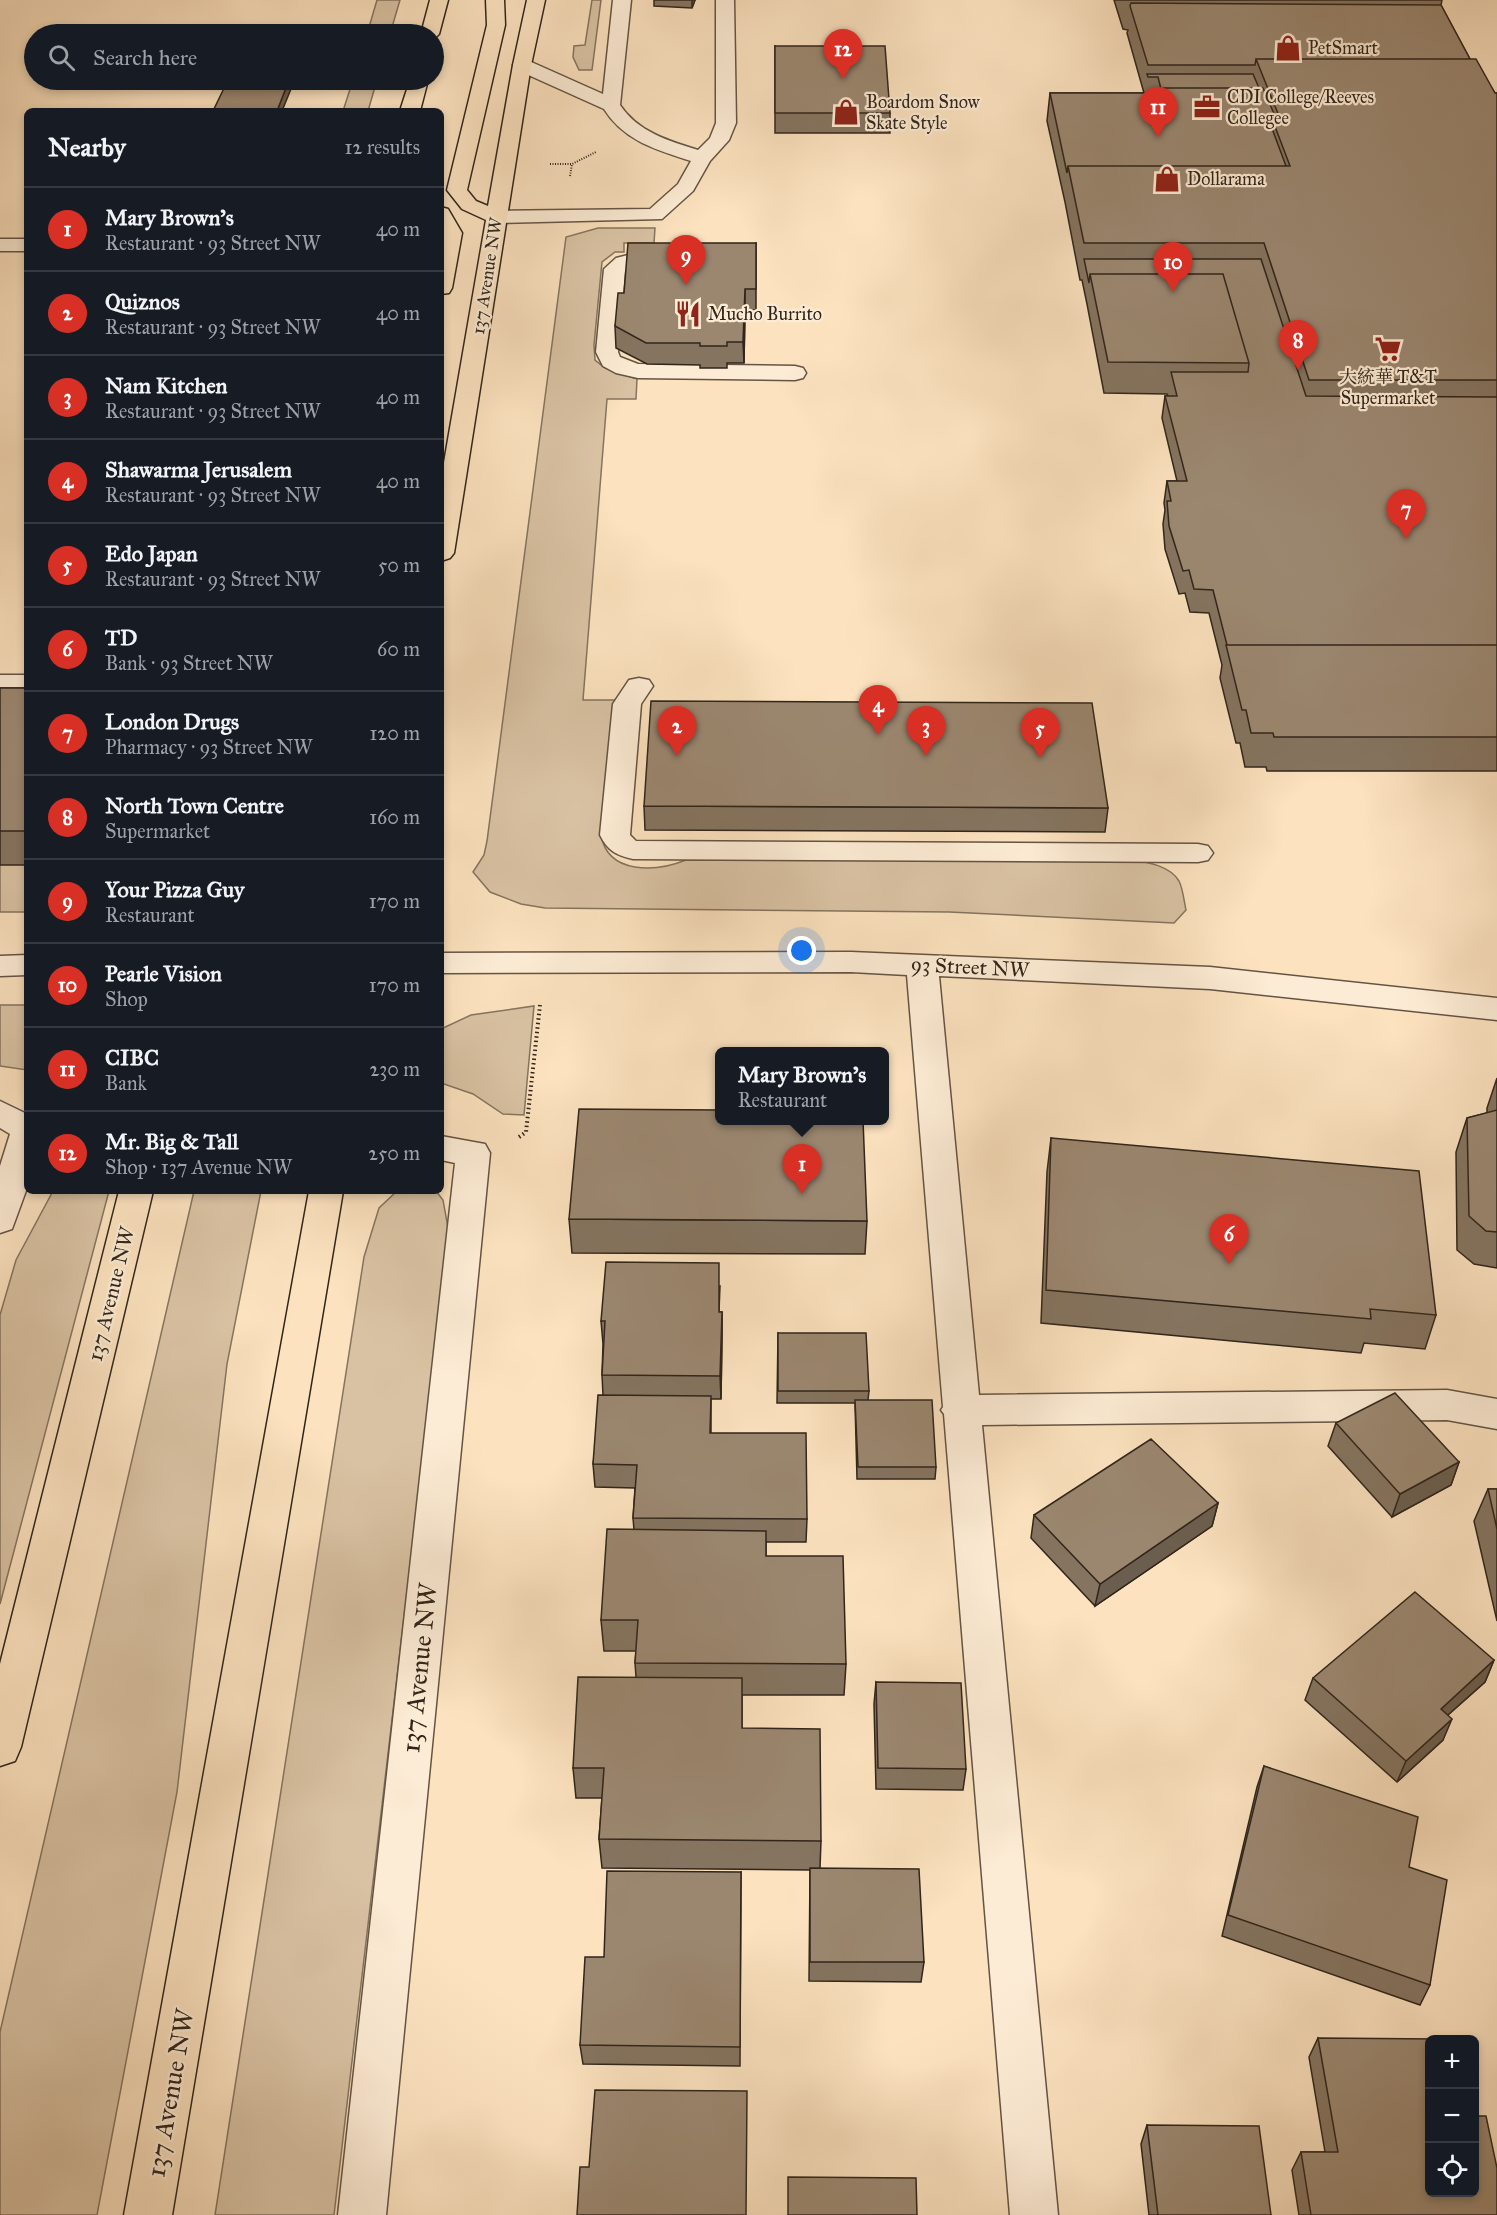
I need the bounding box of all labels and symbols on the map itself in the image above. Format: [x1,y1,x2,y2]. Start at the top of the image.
pin: 12 [824,29,862,79]
shop icon: PetSmart [1273,33,1303,63]
place label: PetSmart [1308,37,1379,59]
place label: CDI College/Reeves Collegee [1227,86,1374,130]
pin: 11 [1138,88,1178,137]
place label: Boardom Snow Skate Style [866,91,980,134]
office icon: CDI College/Reeves Collegee [1192,92,1222,122]
shop icon: Boardom Snow Skate Style [831,97,861,127]
shop icon: Dollarama [1152,164,1182,194]
place label: Dollarama [1187,168,1265,190]
street label: 137 Avenue NW [467,215,507,336]
pin: 9 [666,236,706,285]
pin: 10 [1154,242,1192,292]
restaurant icon: Mucho Burrito [673,299,703,329]
place label: Mucho Burrito [708,303,822,325]
pin: 8 [1278,320,1318,370]
supermarket icon: 大統華 T&T Supermarket [1373,334,1403,364]
place label: 大統華 T&T Supermarket [1339,366,1437,409]
pin: 7 [1386,490,1426,539]
pin: 4 [858,686,898,735]
pin: 2 [658,706,696,756]
pin: 3 [906,706,946,756]
pin: 5 [1020,708,1060,758]
your location [787,936,816,965]
street label: 93 Street NW [910,951,1031,983]
pin: 1 [782,1144,822,1194]
pin: 6 [1210,1214,1248,1264]
street label: 137 Avenue NW [82,1223,141,1364]
street label: 137 Avenue NW [394,1580,444,1754]
street label: 137 Avenue NW [139,2005,201,2180]

